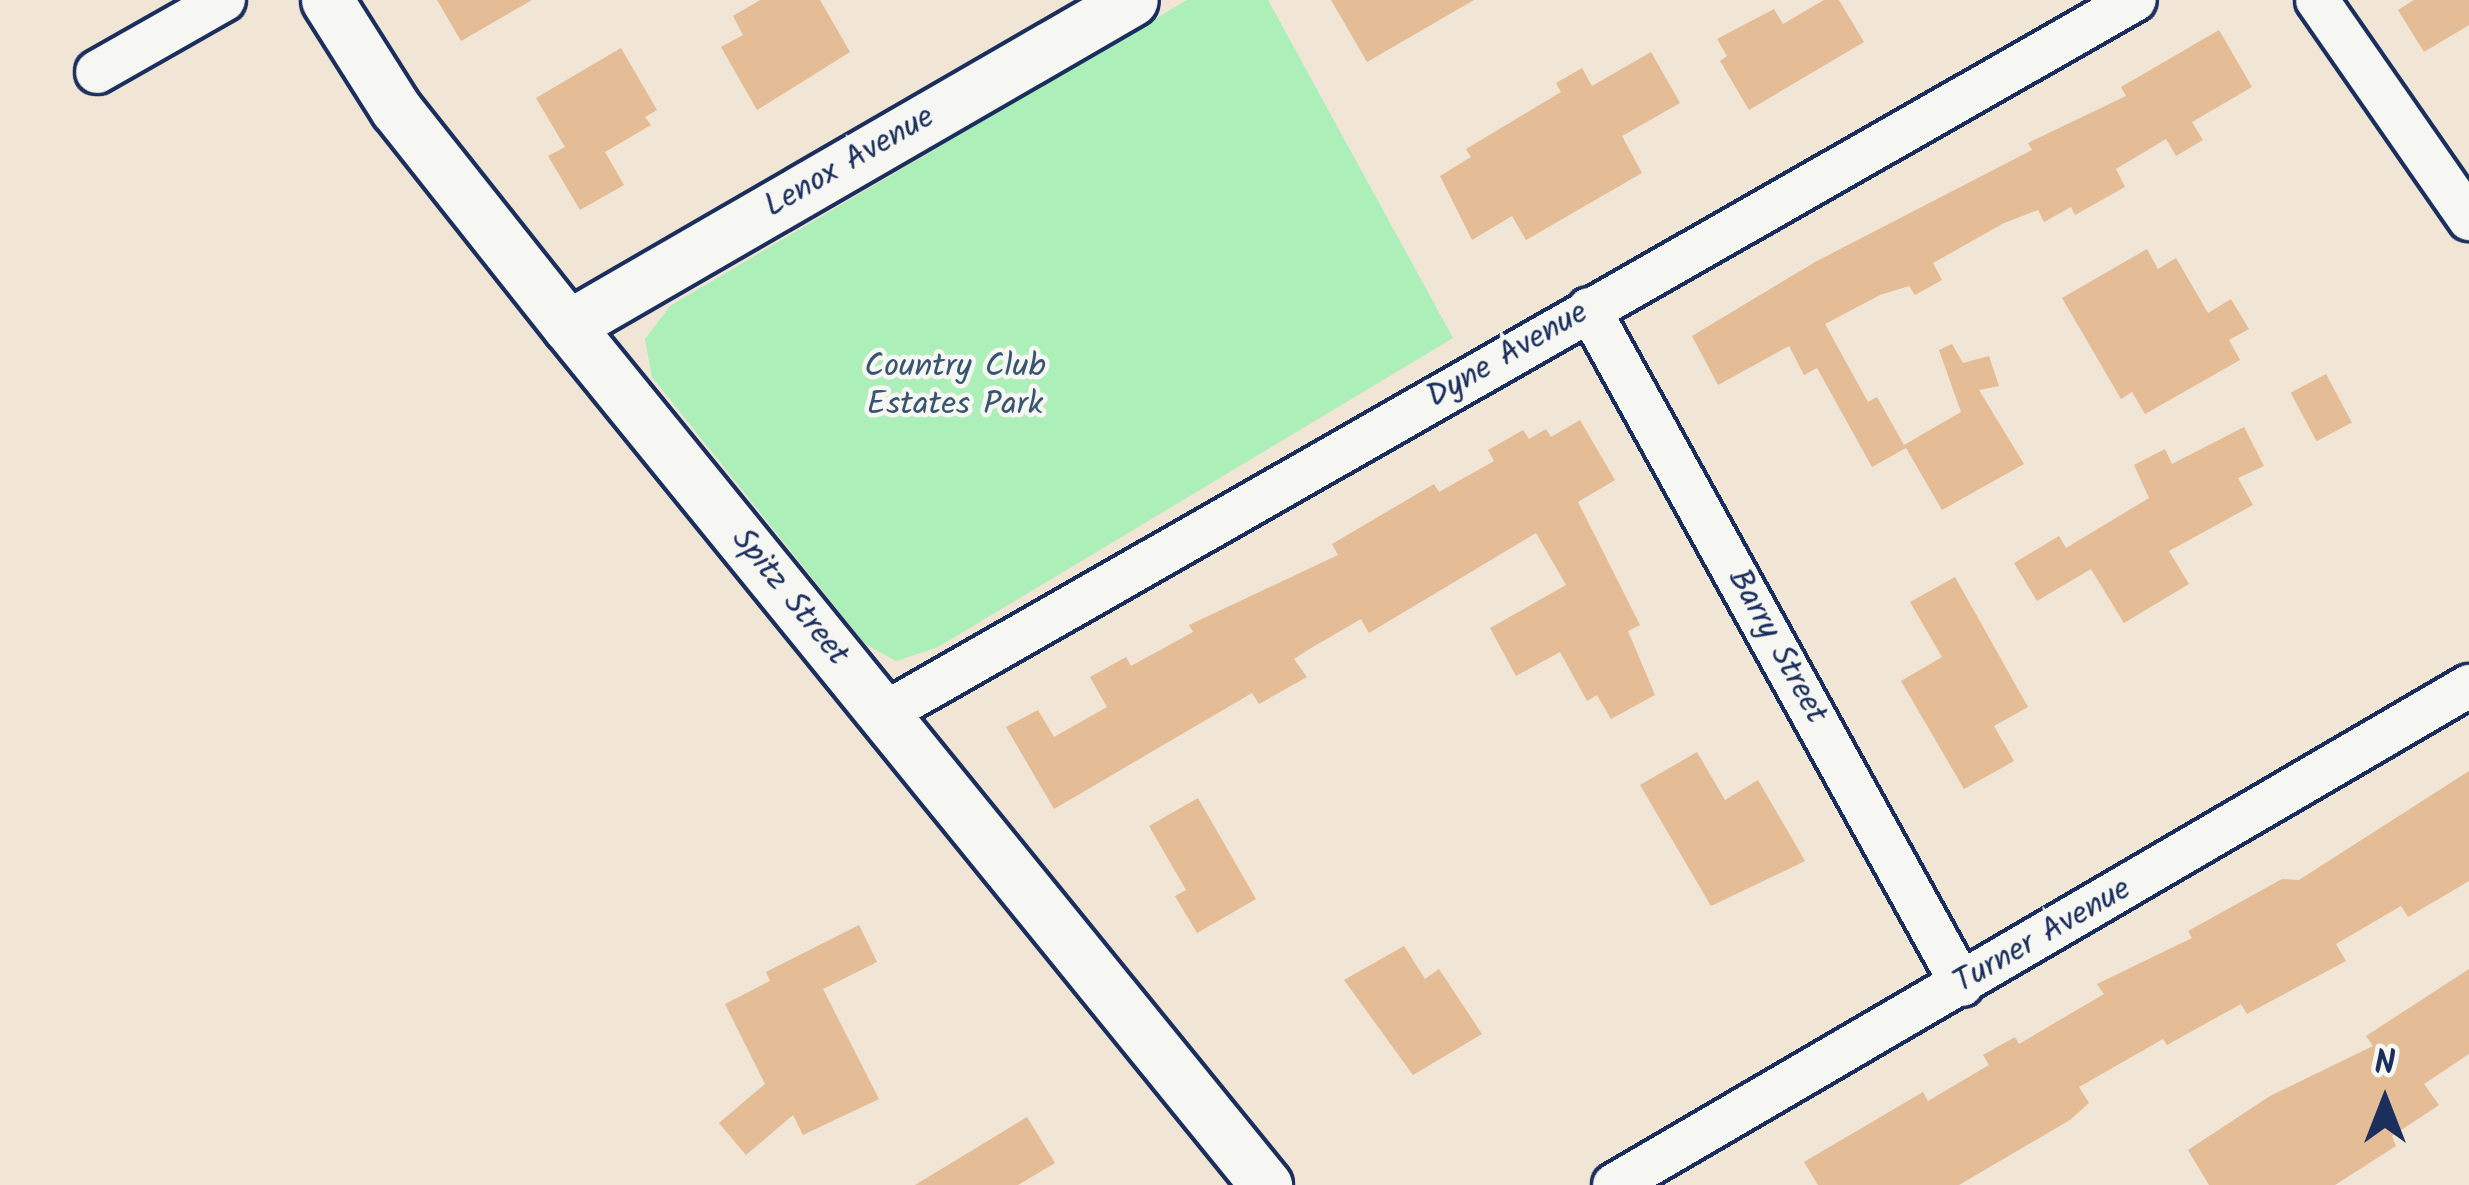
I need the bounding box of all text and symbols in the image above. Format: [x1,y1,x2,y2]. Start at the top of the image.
street label: Lenox Avenue [758,98,942,228]
street label: Dyne Avenue [1420,294,1596,418]
park label: Country Club Estates Park [864,348,1046,426]
street label: Spitz Street [722,521,856,675]
street label: Barry Street [1717,563,1835,731]
street label: Turner Avenue [1947,870,2139,1004]
text: N [2375,1038,2395,1091]
north arrow [2325,1041,2445,1161]

